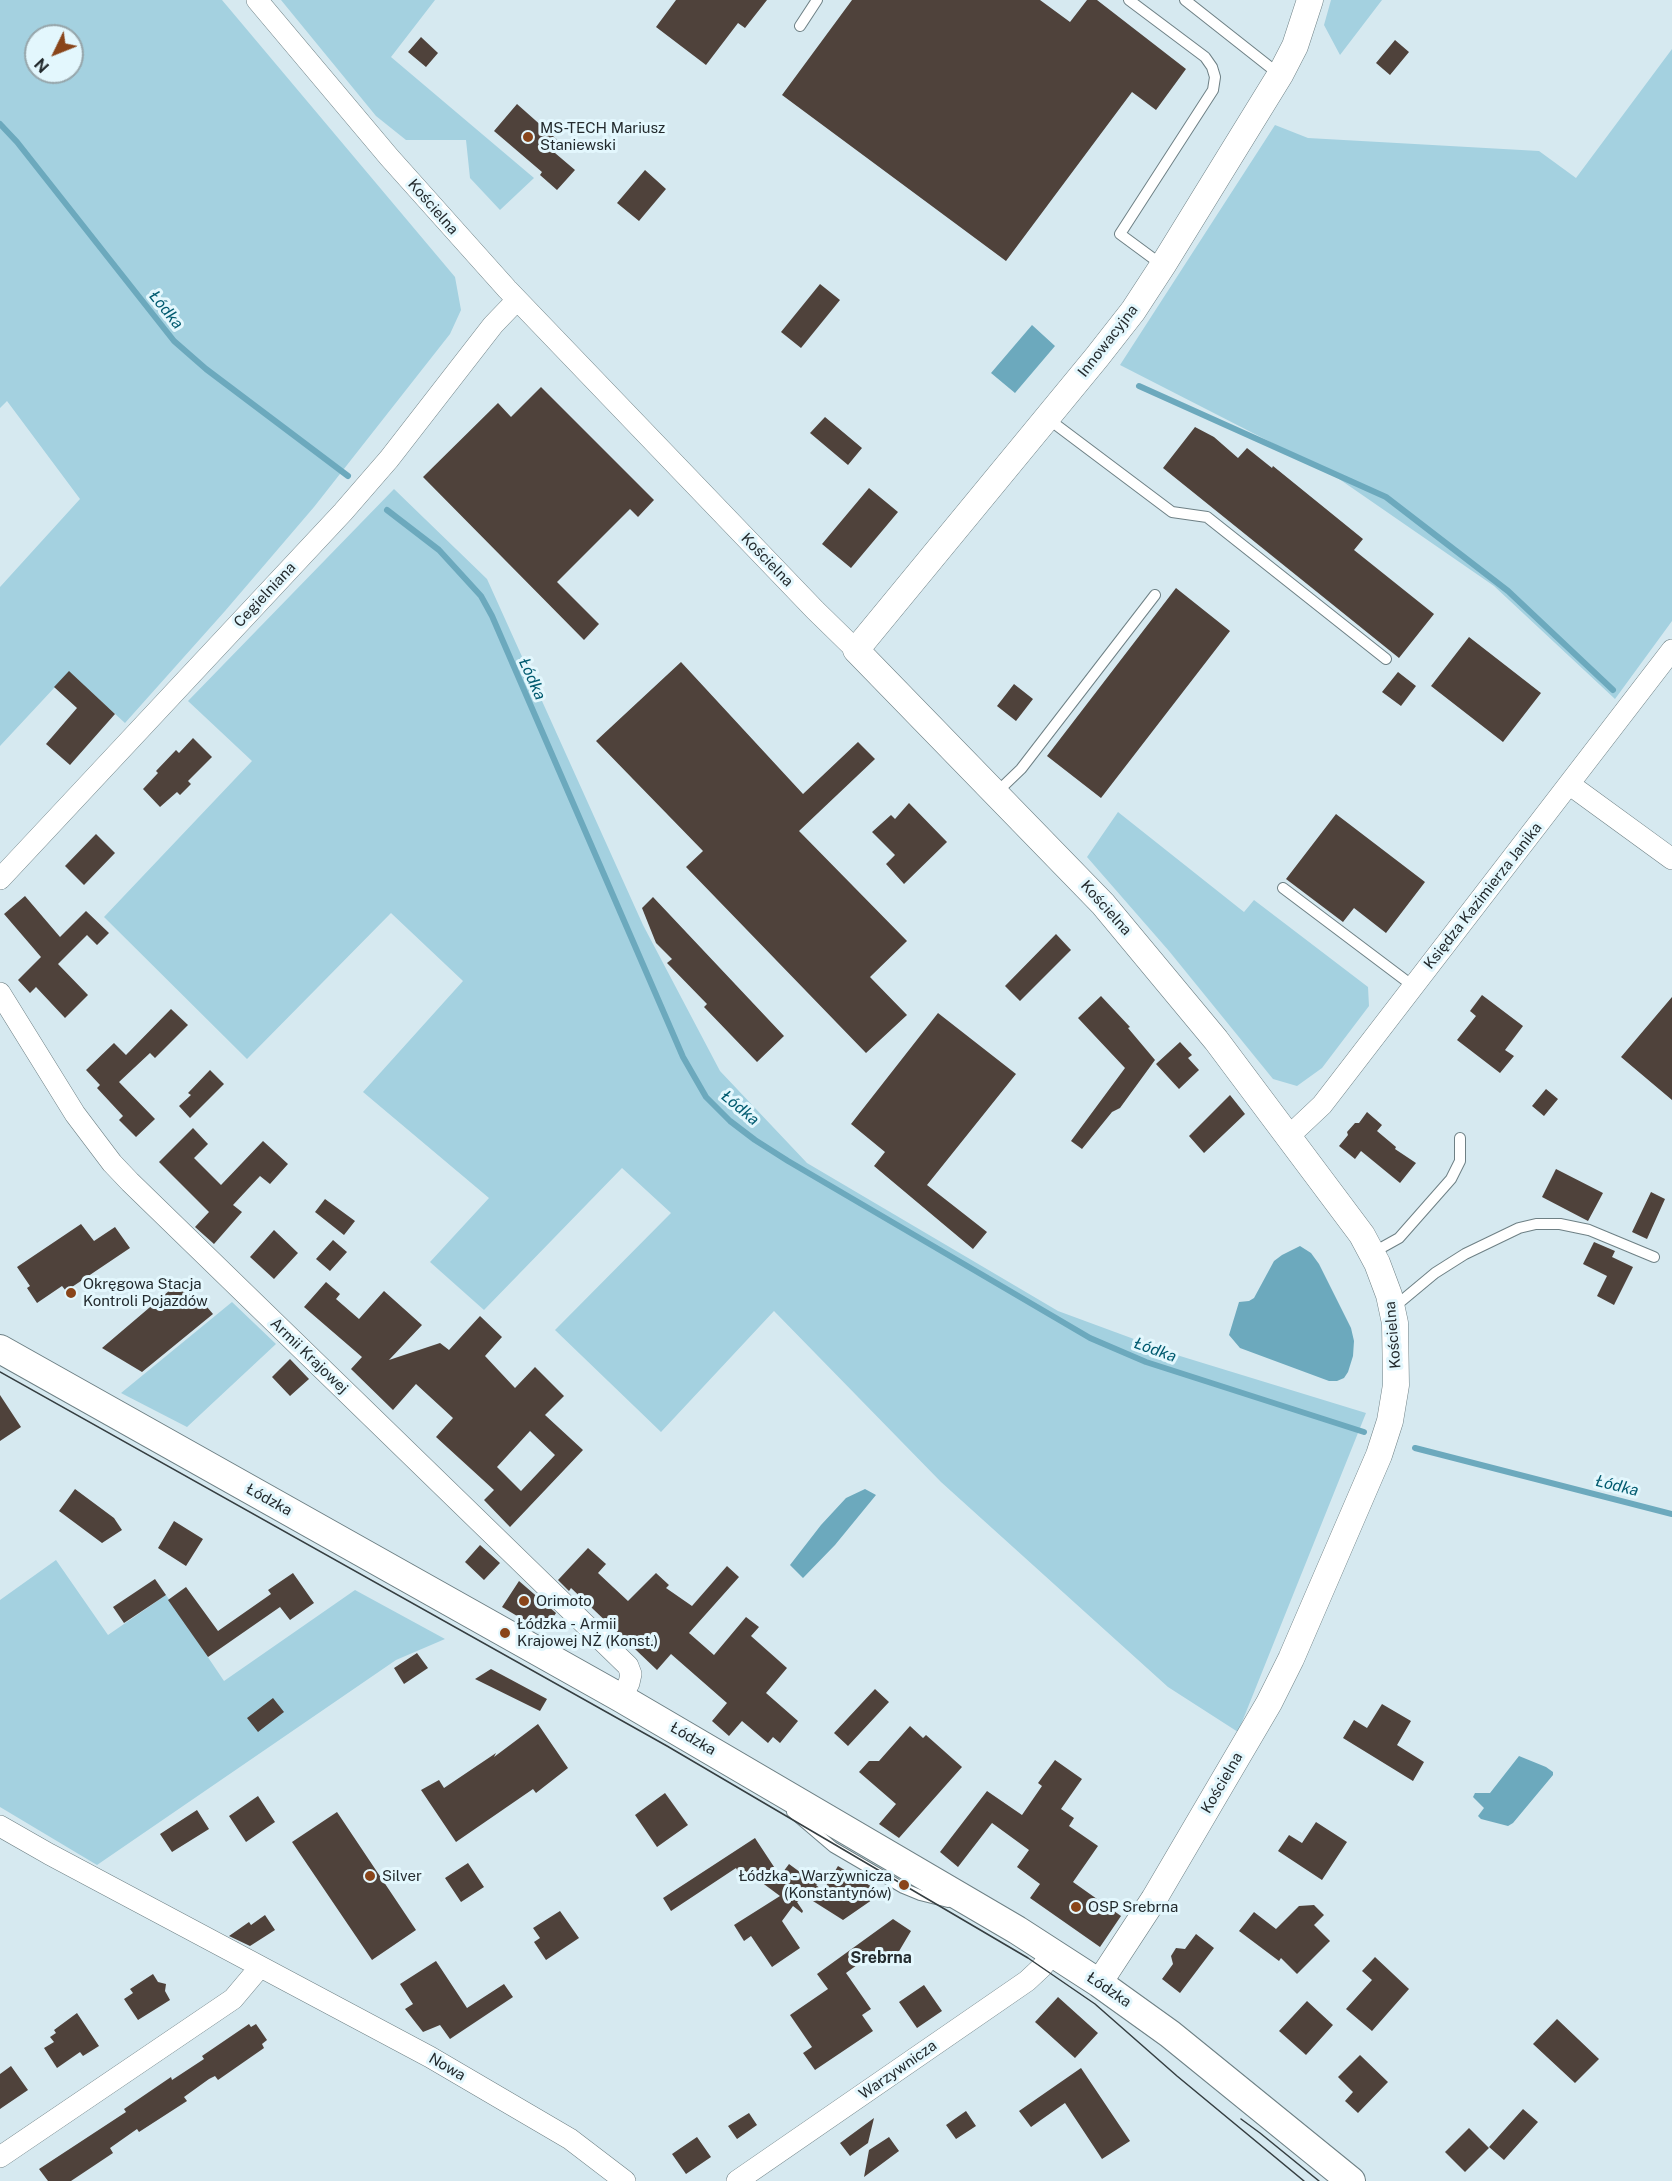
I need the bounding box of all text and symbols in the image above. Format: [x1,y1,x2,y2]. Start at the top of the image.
north arrow [24,24,84,84]
text: N [31,54,53,76]
place label: MS-TECH Mariusz Staniewski [540,119,665,154]
marker: MS-TECH Mariusz Staniewski [521,130,535,144]
street label: Kościelna [404,176,462,238]
water label: Łódka [145,287,187,333]
street label: Innowacyjna [1074,301,1142,381]
street label: Kościelna [737,529,797,591]
street label: Cegielniana [230,559,300,631]
water label: Łódka [514,655,550,703]
street label: Księdza Kazimierza Janika [1420,819,1546,973]
street label: Kościelna [1077,877,1135,939]
water label: Łódka [717,1087,763,1129]
place label: Okręgowa Stacja Kontroli Pojazdów [83,1275,208,1310]
marker: Okręgowa Stacja Kontroli Pojazdów [64,1286,78,1300]
street label: Kościelna [1381,1301,1405,1369]
street label: Armii Krajowej [266,1314,352,1398]
water label: Łódka [1131,1333,1179,1367]
water label: Łódka [1593,1471,1641,1501]
street label: Łódzka [243,1480,295,1520]
place label: Orimoto [536,1592,592,1610]
marker: Orimoto [517,1594,531,1608]
place label: Łódzka - Armii Krajowej NŻ (Konst.) [517,1615,658,1650]
marker: Łódzka - Armii Krajowej NŻ (Konst.) [498,1626,512,1640]
street label: Łódzka [667,1719,719,1759]
street label: Kościelna [1197,1749,1247,1817]
place label: Silver [382,1867,422,1885]
place label: Łódzka - Warzywnicza (Konstantynów) [739,1867,892,1902]
marker: Silver [363,1869,377,1883]
marker: Łódzka - Warzywnicza (Konstantynów) [897,1878,911,1892]
place label: OSP Srebrna [1088,1898,1178,1916]
marker: OSP Srebrna [1069,1900,1083,1914]
district label: Srebrna [850,1948,912,1968]
street label: Łódzka [1083,1969,1135,2011]
street label: Warzywnicza [856,2037,940,2103]
street label: Nowa [425,2049,469,2085]

